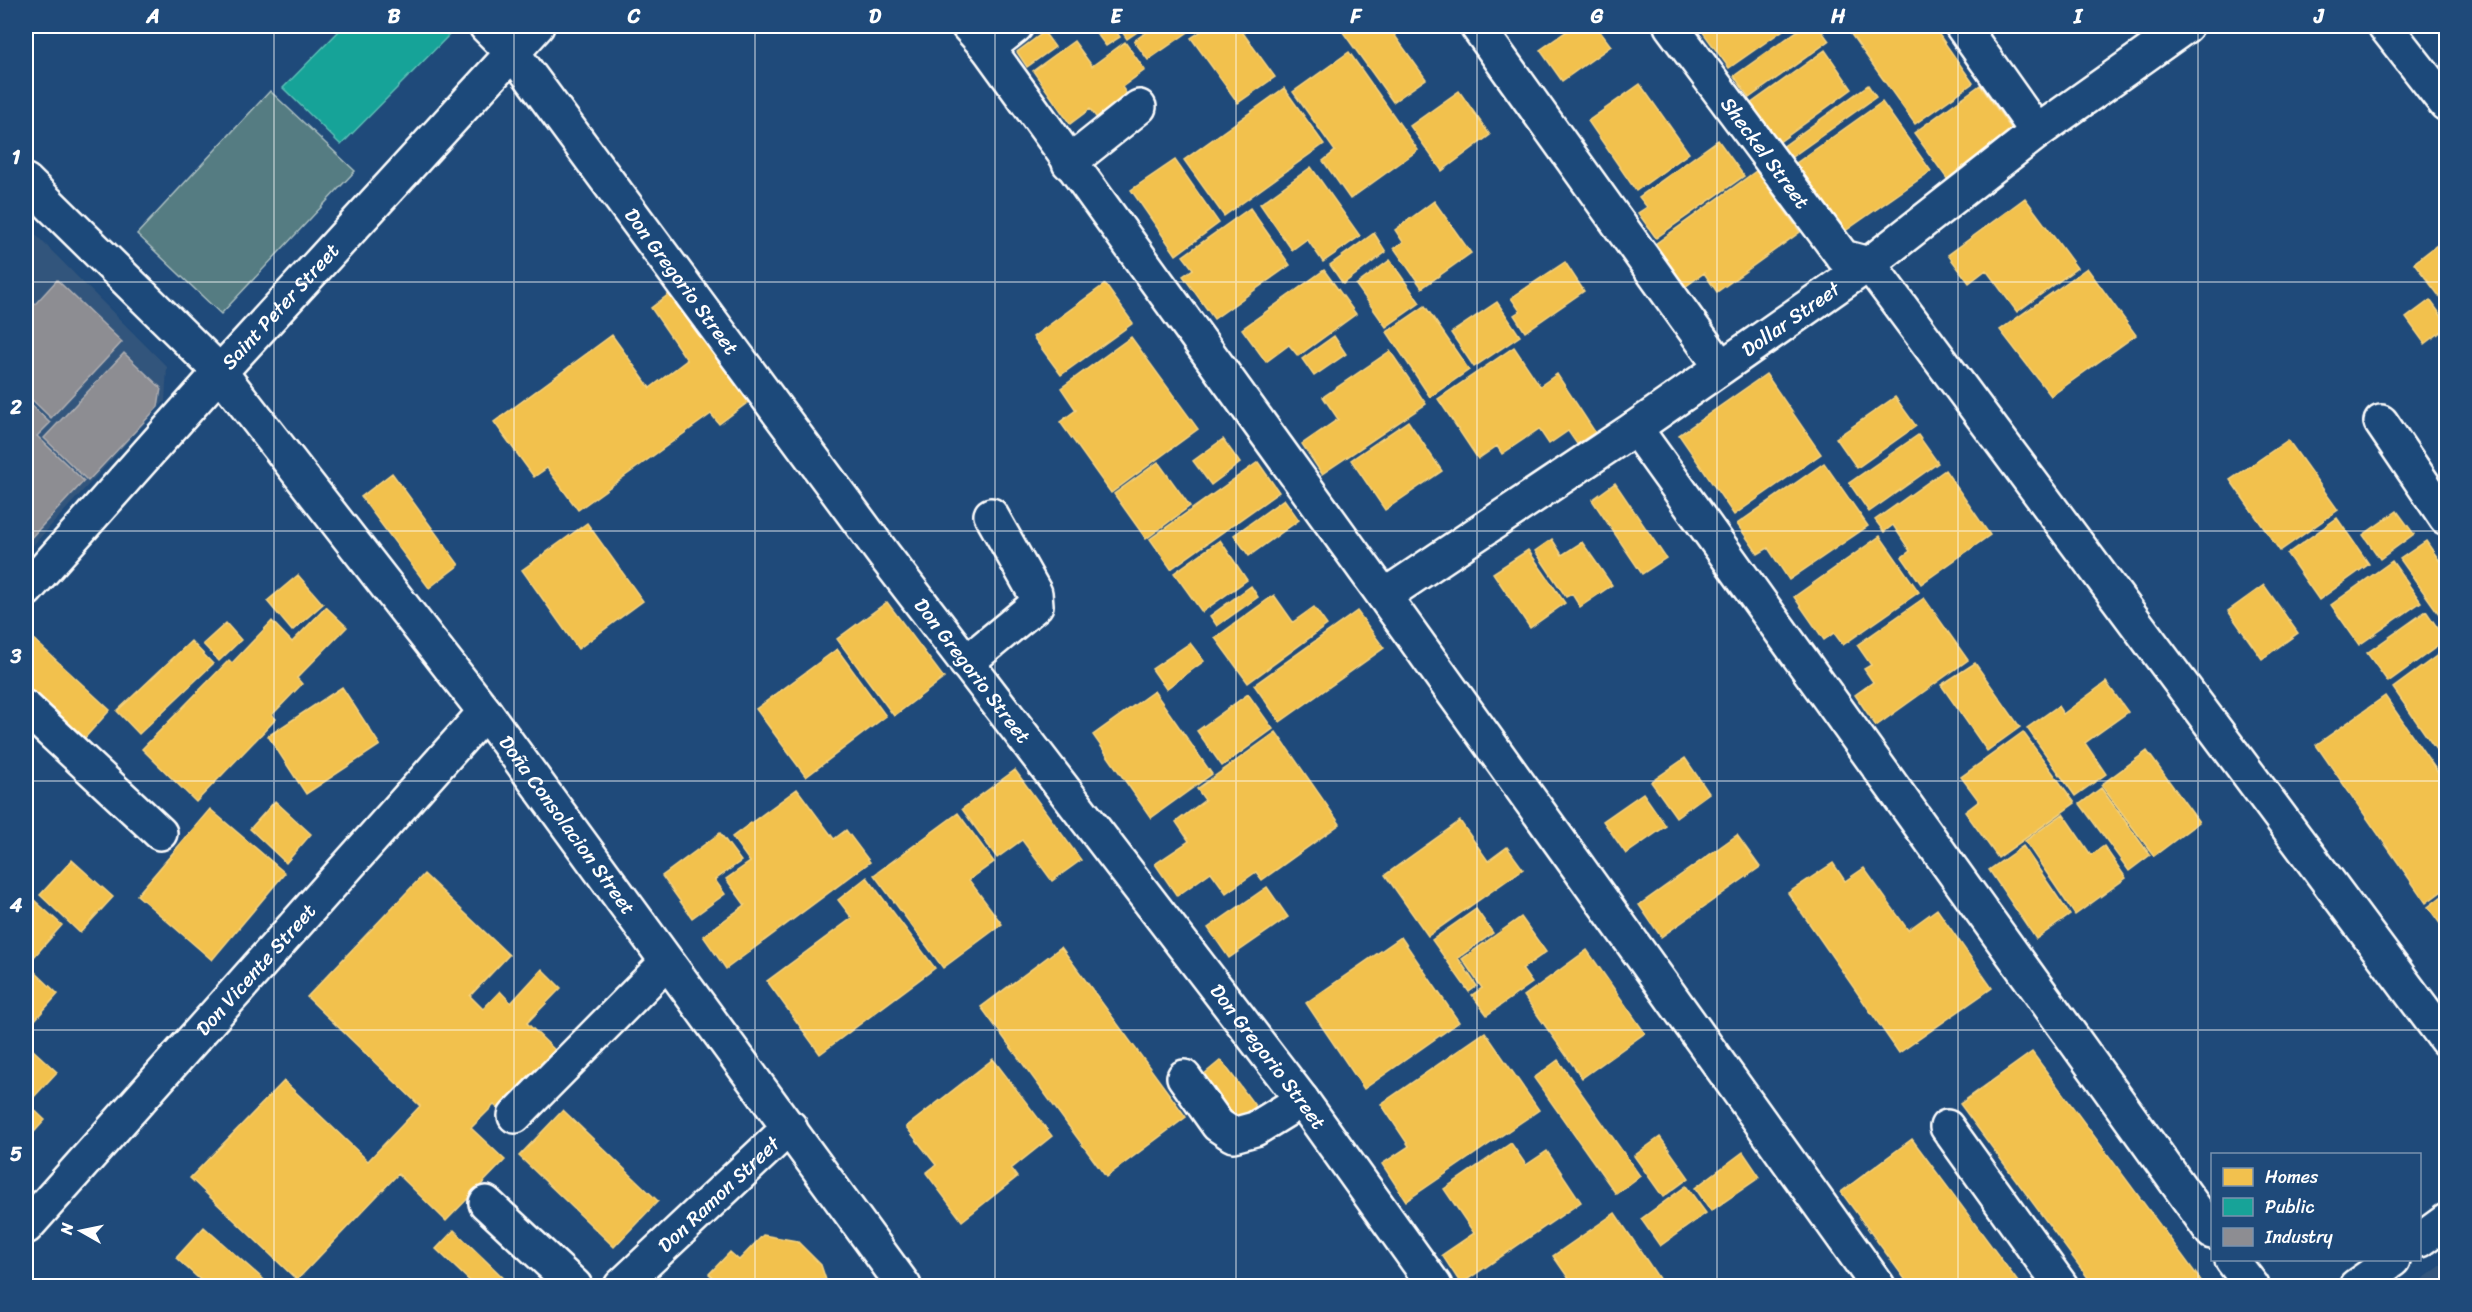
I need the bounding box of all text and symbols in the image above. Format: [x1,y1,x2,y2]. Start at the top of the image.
text: A [145,0,160,34]
text: B [388,0,401,34]
text: C [627,0,641,34]
text: D [869,0,882,34]
text: E [1110,0,1123,34]
text: F [1350,0,1363,34]
text: G [1590,0,1604,34]
text: H [1830,0,1846,34]
text: I [2073,0,2084,34]
text: J [2313,0,2325,34]
street label: Sheckel Street [1712,89,1819,217]
text: 1 [12,140,21,175]
street label: Don Gregorio Street [615,200,748,363]
street label: Saint Peter Street [213,234,348,378]
street label: Dollar Street [1734,271,1848,366]
text: 2 [9,390,22,425]
street label: Don Gregorio Street [905,590,1040,751]
text: 3 [10,639,22,674]
street label: Doña Consolacion Street [490,727,645,922]
text: 4 [9,888,23,923]
street label: Don Vicente Street [186,895,325,1044]
street label: Don Gregorio Street [1201,976,1336,1137]
street label: Don Ramon Street [649,1127,789,1261]
text: 5 [10,1137,22,1172]
legend [2211,1153,2421,1261]
text: Homes [2265,1161,2319,1193]
text: Public [2265,1191,2315,1223]
north arrow [51,1201,111,1261]
text: N [51,1220,82,1237]
text: Industry [2264,1221,2334,1253]

